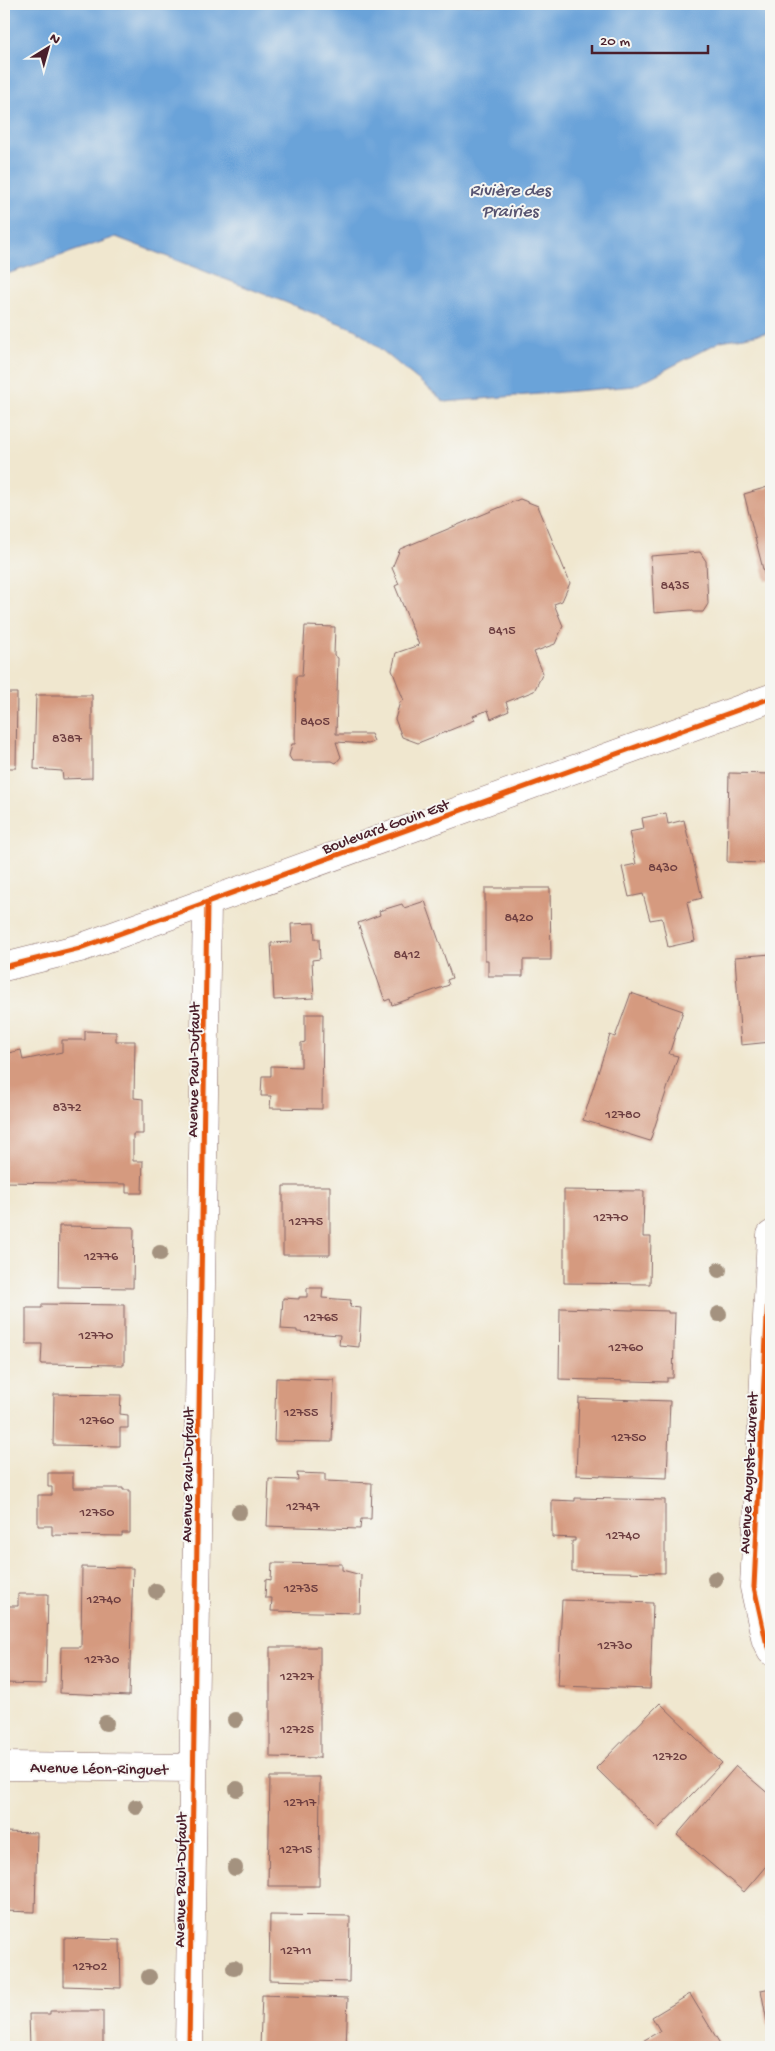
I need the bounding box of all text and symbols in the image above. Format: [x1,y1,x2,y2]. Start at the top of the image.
north arrow [22,22,72,72]
scale bar [592,22,709,54]
text: N [46,30,63,49]
text: 20 m [600,33,630,51]
water label: Rivière des Prairies [470,181,553,223]
house number: 8435 [661,578,689,595]
house number: 8415 [488,623,516,640]
house number: 8405 [300,714,330,731]
house number: 8387 [52,731,83,748]
street label: Boulevard Gouin Est [319,796,454,860]
house number: 8430 [648,860,678,877]
house number: 8420 [504,910,534,927]
house number: 8412 [394,947,421,964]
street label: Avenue Paul-Dufault [185,1001,206,1138]
house number: 8372 [52,1100,82,1117]
house number: 12780 [604,1107,641,1124]
house number: 12770 [592,1210,629,1227]
house number: 12775 [288,1214,323,1231]
house number: 12776 [83,1249,119,1266]
house number: 12765 [303,1310,338,1327]
house number: 12770 [77,1328,114,1345]
house number: 12760 [608,1340,643,1357]
street label: Avenue Auguste-Laurent [737,1391,764,1554]
house number: 12755 [283,1405,318,1422]
street label: Avenue Paul-Dufault [179,1406,200,1543]
house number: 12760 [79,1413,114,1430]
house number: 12750 [610,1430,647,1447]
house number: 12747 [285,1499,321,1516]
house number: 12750 [78,1505,115,1522]
house number: 12740 [605,1528,640,1545]
house number: 12735 [283,1581,318,1598]
house number: 12740 [86,1592,121,1609]
house number: 12730 [596,1638,633,1655]
house number: 12730 [83,1652,120,1669]
house number: 12727 [279,1669,315,1686]
house number: 12725 [279,1722,314,1739]
house number: 12720 [652,1749,687,1766]
street label: Avenue Léon-Ringuet [30,1760,169,1781]
house number: 12717 [283,1795,317,1812]
street label: Avenue Paul-Dufault [172,1811,193,1948]
house number: 12715 [279,1842,312,1859]
house number: 12711 [279,1943,312,1960]
house number: 12702 [72,1959,107,1976]

